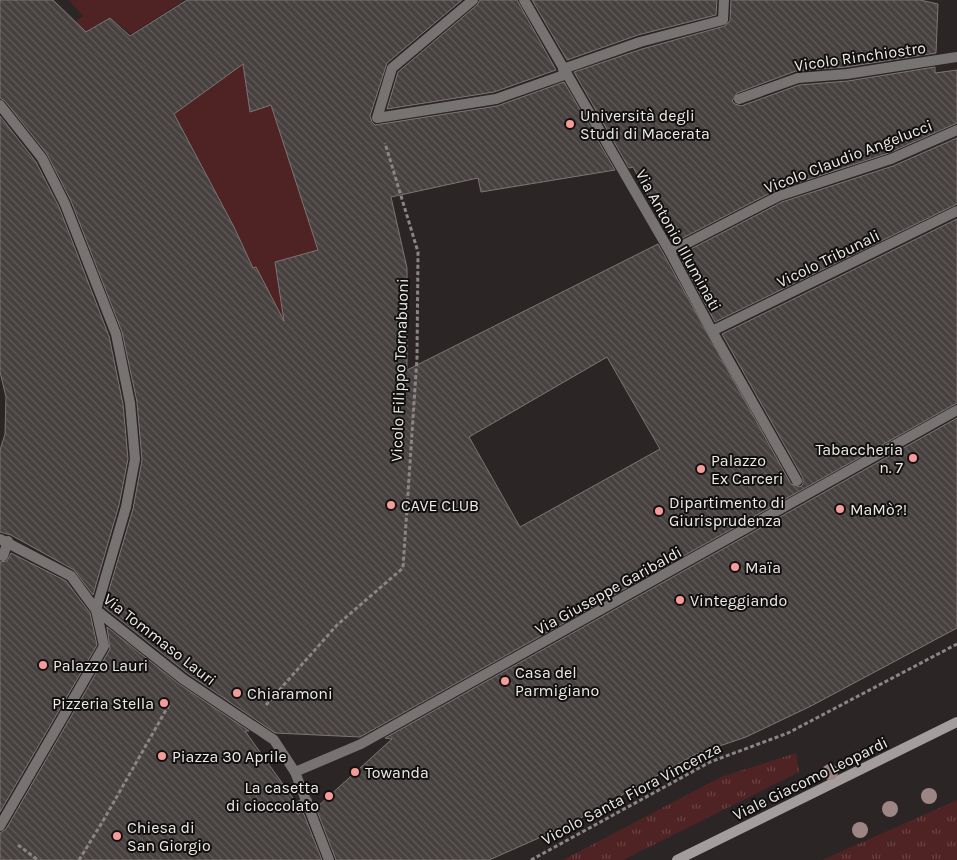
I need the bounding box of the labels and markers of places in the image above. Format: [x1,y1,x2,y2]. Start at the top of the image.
place label: Università degli Studi di Macerata [580,106,710,143]
marker: Università degli Studi di Macerata [564,118,576,130]
place label: Tabaccheria n. 7 [816,440,903,477]
place label: Palazzo Ex Carceri [711,451,783,488]
marker: Tabaccheria n. 7 [907,452,919,464]
marker: Palazzo Ex Carceri [695,463,707,475]
place label: Dipartimento di Giurisprudenza [669,493,785,530]
place label: CAVE CLUB [401,496,479,515]
marker: CAVE CLUB [385,499,397,511]
place label: MaMò?! [850,500,907,519]
marker: MaMò?! [834,503,846,515]
marker: Dipartimento di Giurisprudenza [653,505,665,517]
place label: Maïa [745,558,781,577]
marker: Maïa [729,561,741,573]
place label: Vinteggiando [690,591,787,610]
marker: Vinteggiando [674,594,686,606]
place label: Palazzo Lauri [53,656,148,675]
marker: Palazzo Lauri [37,659,49,671]
place label: Casa del Parmigiano [515,663,599,700]
marker: Casa del Parmigiano [499,675,511,687]
place label: Chiaramoni [247,684,333,703]
marker: Chiaramoni [231,687,243,699]
place label: Pizzeria Stella [52,694,154,713]
marker: Pizzeria Stella [158,697,170,709]
place label: Piazza 30 Aprile [172,747,287,766]
marker: Piazza 30 Aprile [156,750,168,762]
place label: Towanda [365,763,429,782]
marker: Towanda [349,766,361,778]
place label: La casetta di cioccolato [226,778,319,815]
marker: La casetta di cioccolato [323,790,335,802]
place label: Chiesa di San Giorgio [127,818,211,855]
marker: Chiesa di San Giorgio [111,830,123,842]

